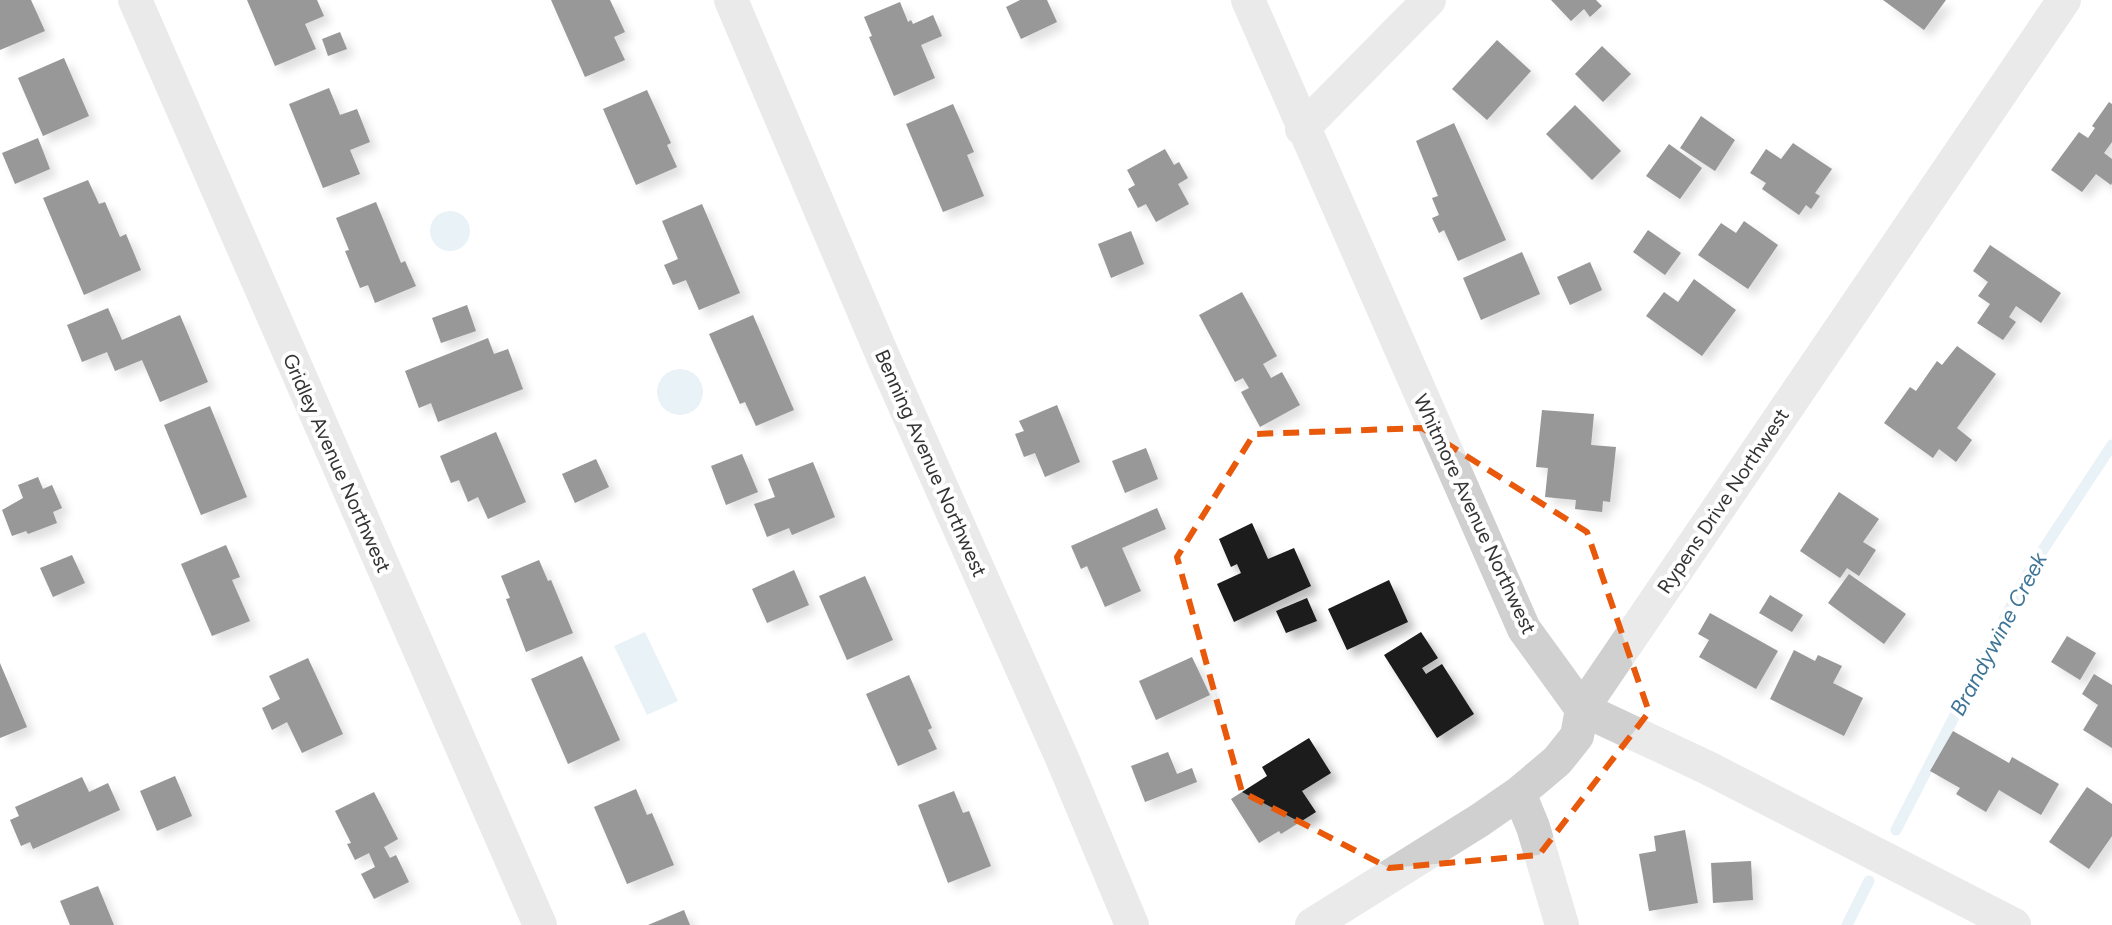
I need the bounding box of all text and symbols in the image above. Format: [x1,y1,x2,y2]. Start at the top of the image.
street label: Benning Avenue Northwest [870,346,992,580]
street label: Gridley Avenue Northwest [278,350,396,576]
street label: Whitmore Avenue Northwest [1409,390,1541,638]
street label: Rypens Drive Northwest [1652,404,1794,598]
water label: Brandywine Creek [1944,547,2053,720]

